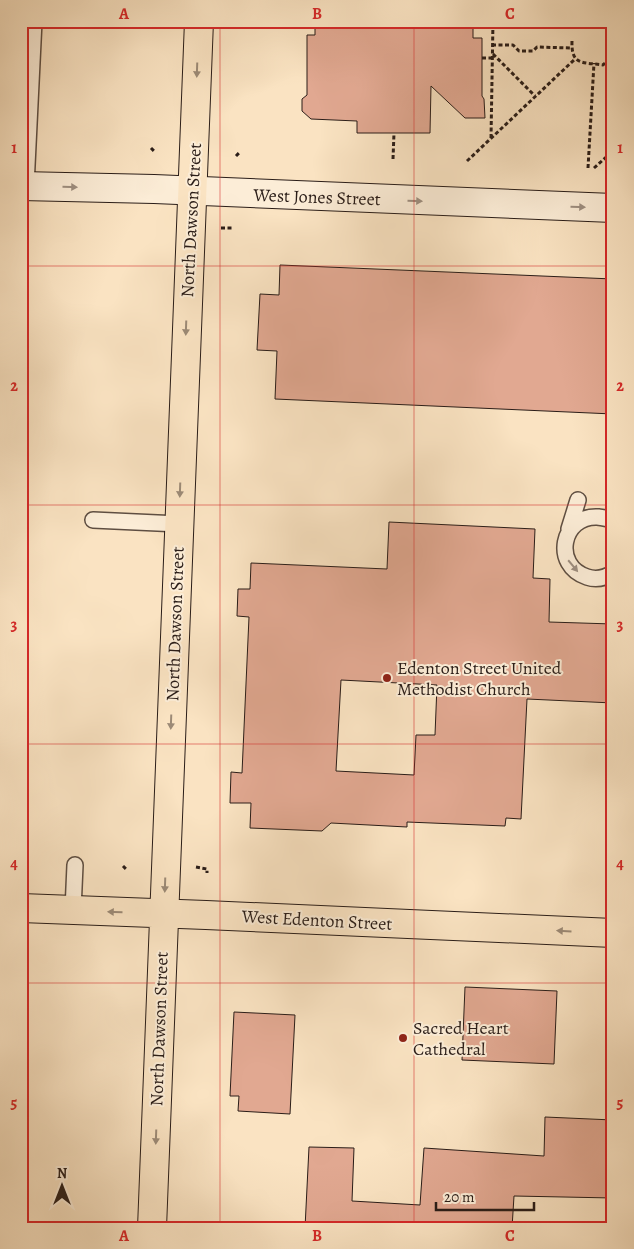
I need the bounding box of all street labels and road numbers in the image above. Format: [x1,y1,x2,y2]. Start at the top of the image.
street label: North Dawson Street [175,142,207,298]
street label: West Jones Street [252,183,381,211]
street label: North Dawson Street [160,546,190,702]
street label: West Edenton Street [240,904,393,936]
street label: North Dawson Street [144,951,174,1107]

